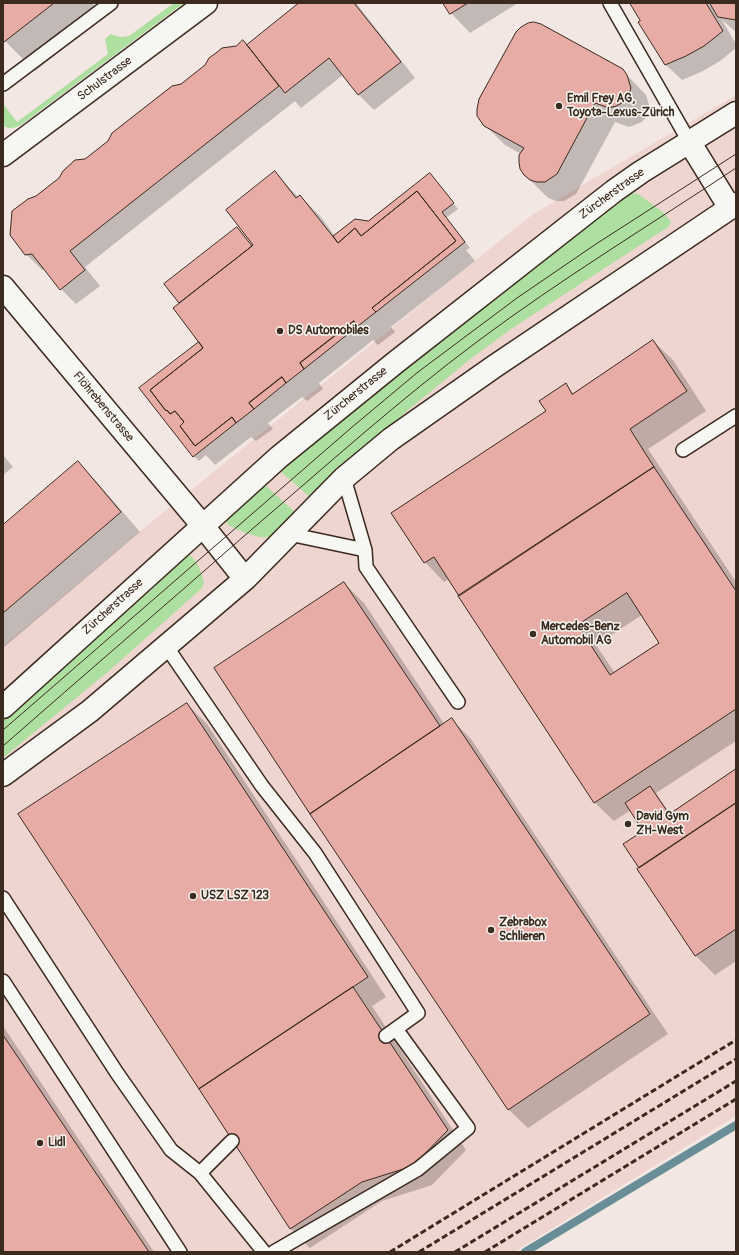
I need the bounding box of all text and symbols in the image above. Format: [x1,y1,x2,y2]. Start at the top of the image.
street label: Schulstrasse [75,54,135,104]
place label: Emil Frey AG, Toyota-Lexus-Zürich [567,92,674,120]
marker: Emil Frey AG, Toyota-Lexus-Zürich [554,101,564,111]
street label: Zürcherstrasse [576,165,648,223]
place label: DS Automobiles [288,324,369,338]
marker: DS Automobiles [275,326,285,336]
street label: Zürcherstrasse [321,364,391,424]
street label: Flöhrebenstrasse [70,369,136,445]
street label: Zürcherstrasse [79,576,147,638]
place label: Mercedes-Benz Automobil AG [541,620,620,648]
marker: Mercedes-Benz Automobil AG [528,629,538,639]
place label: David Gym ZH-West [636,810,689,838]
marker: David Gym ZH-West [623,819,633,829]
place label: USZ LSZ 123 [201,889,269,903]
marker: USZ LSZ 123 [188,891,198,901]
place label: Zebrabox Schlieren [499,916,547,944]
marker: Zebrabox Schlieren [486,925,496,935]
place label: Lidl [48,1136,66,1150]
marker: Lidl [35,1138,45,1148]

